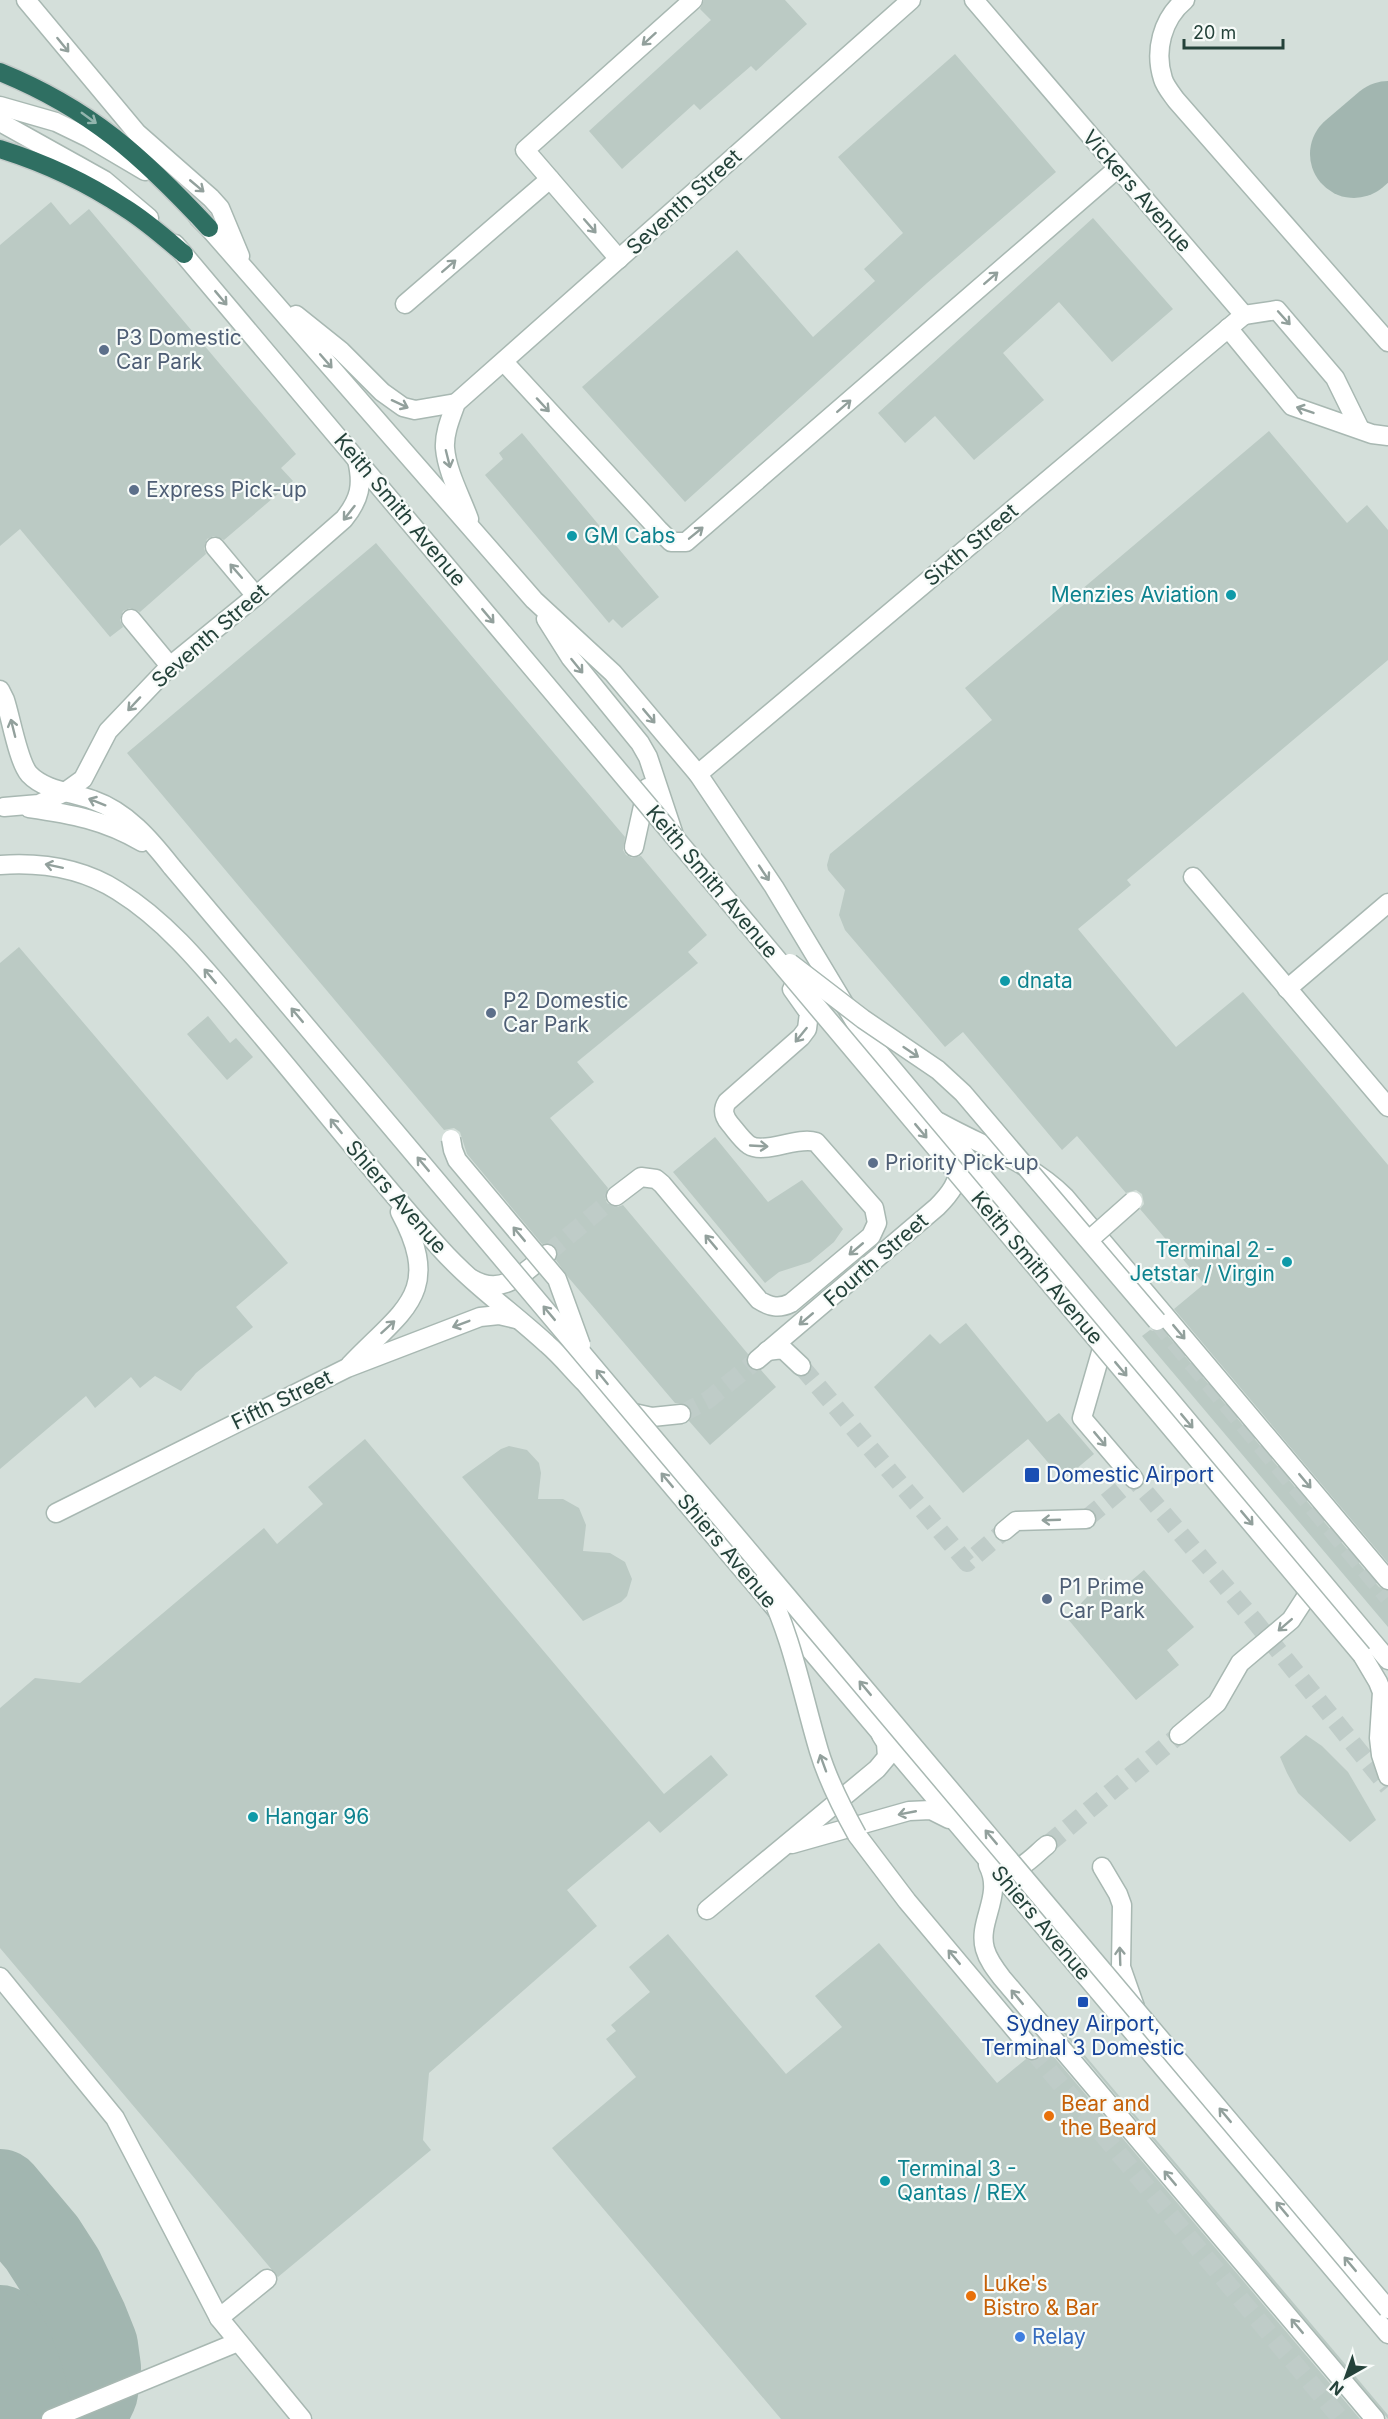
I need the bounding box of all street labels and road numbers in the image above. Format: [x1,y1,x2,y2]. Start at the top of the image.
street label: Vickers Avenue [1078,125,1197,257]
street label: Seventh Street [621,143,746,260]
street label: Keith Smith Avenue [329,428,472,591]
street label: Sixth Street [919,498,1023,591]
street label: Seventh Street [146,578,273,693]
street label: Keith Smith Avenue [641,800,784,963]
street label: Shiers Avenue [340,1135,452,1258]
street label: Keith Smith Avenue [966,1186,1109,1349]
street label: Fourth Street [819,1208,933,1311]
street label: Fifth Street [227,1364,336,1435]
street label: Shiers Avenue [672,1488,783,1613]
street label: Shiers Avenue [986,1860,1097,1985]

